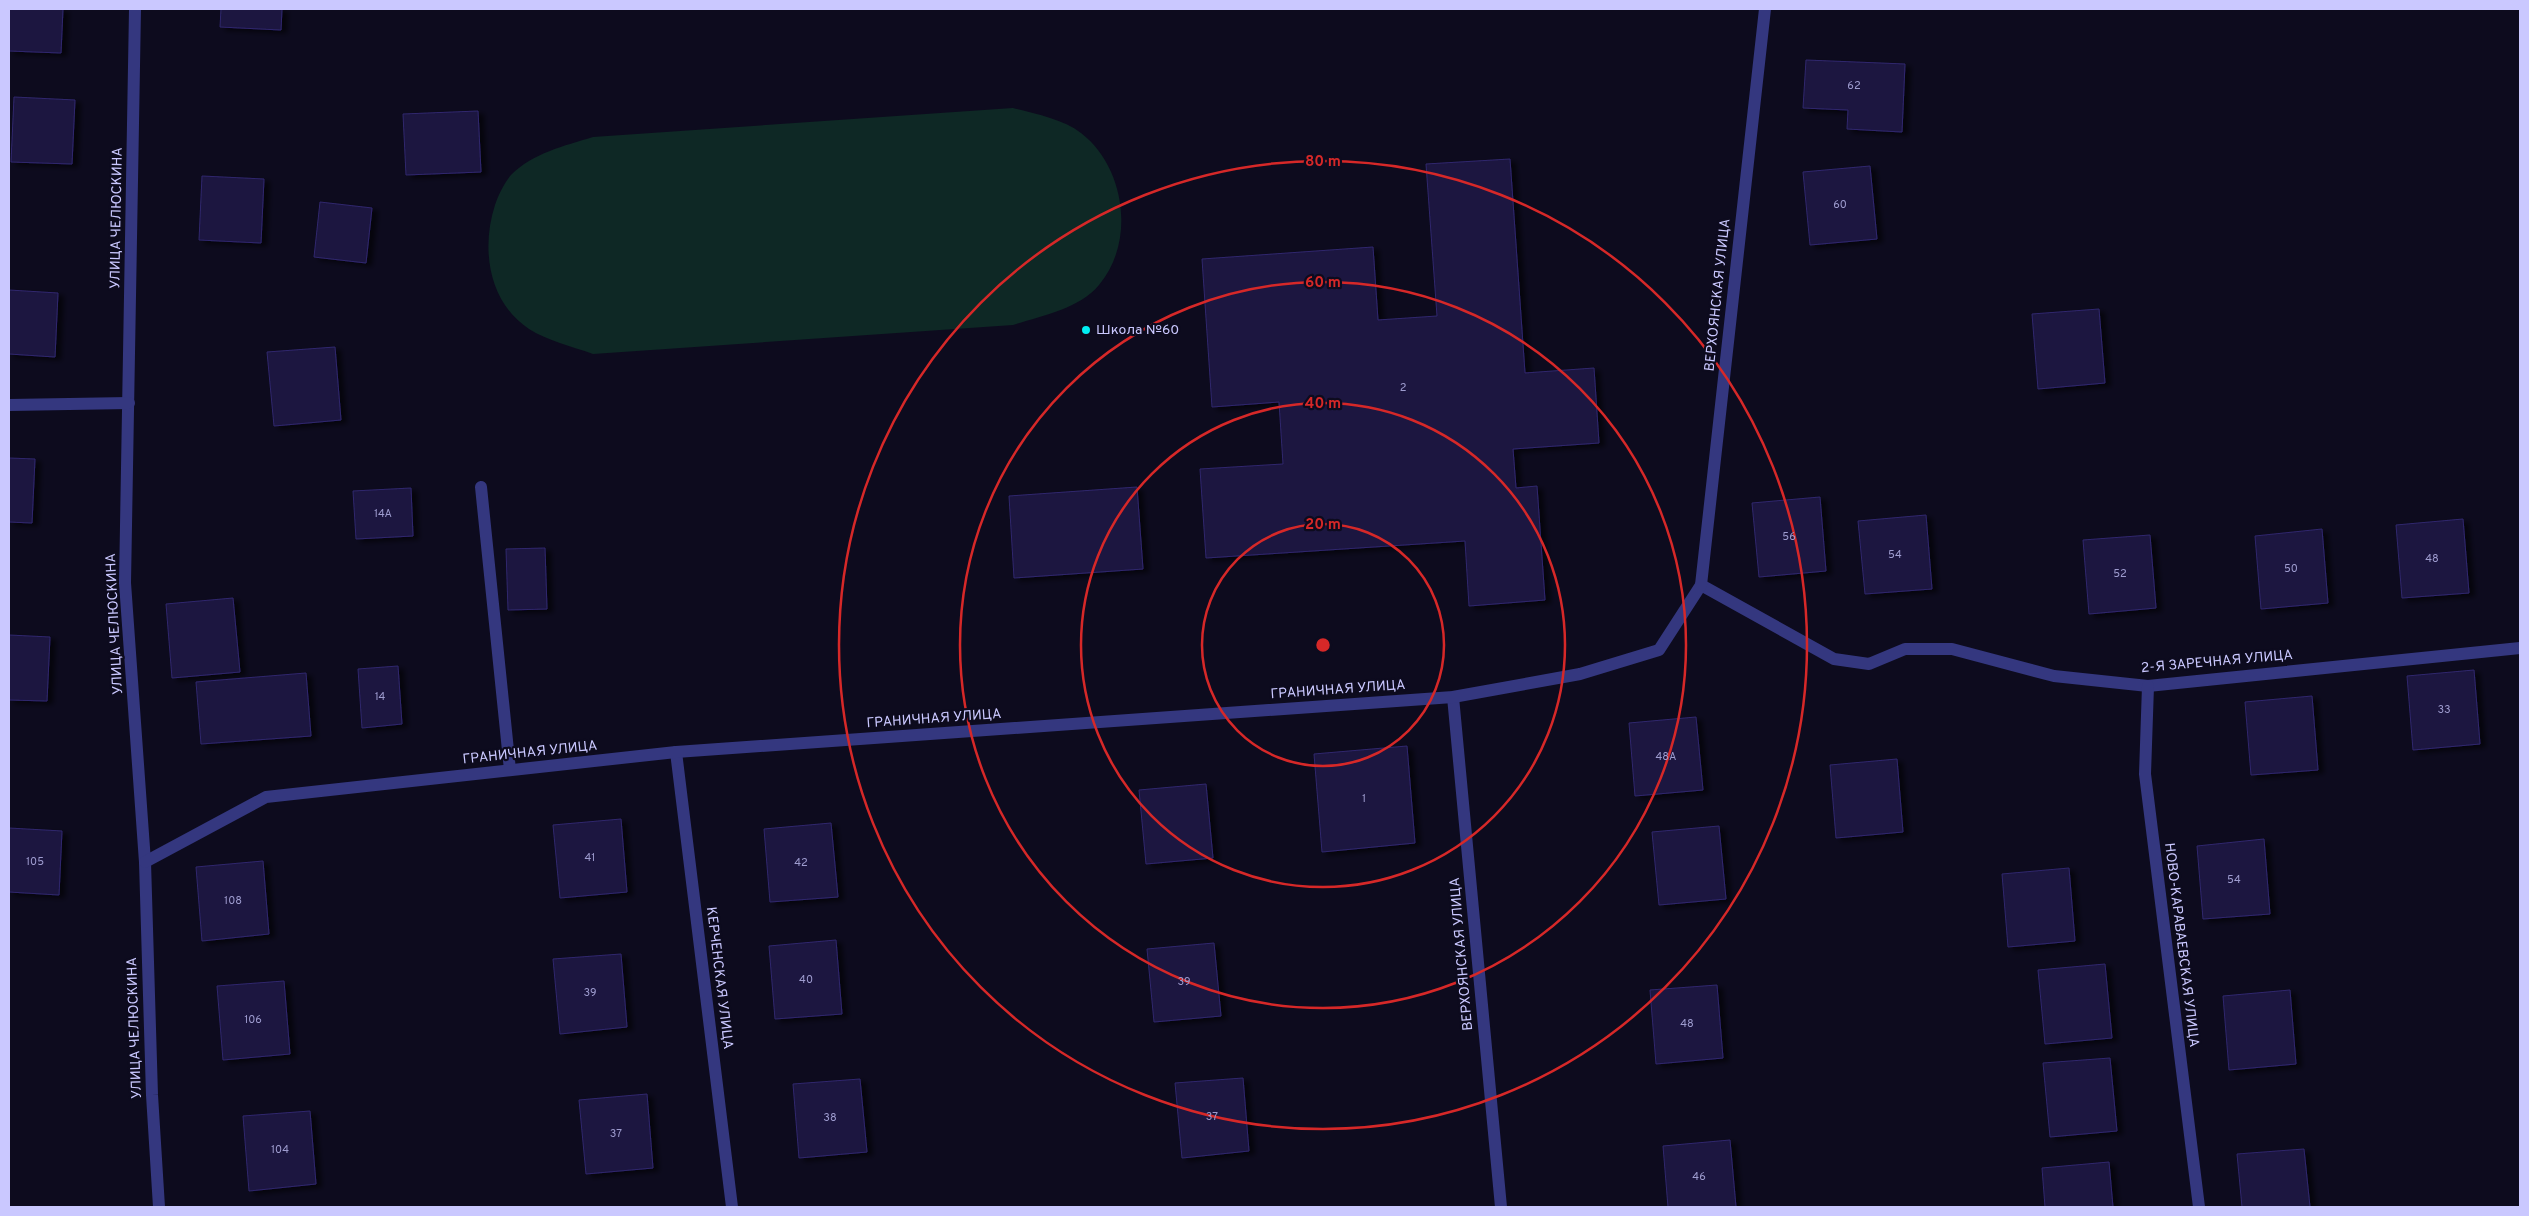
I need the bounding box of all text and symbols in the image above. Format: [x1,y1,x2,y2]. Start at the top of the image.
house number: 62 [1847,79,1861,93]
street label: УЛИЦА ЧЕЛЮСКИНА [107,147,127,289]
text: 80 m [1305,153,1341,172]
house number: 60 [1833,198,1847,212]
street label: ВЕРХОЯНСКАЯ УЛИЦА [1702,218,1734,372]
text: 60 m [1305,274,1341,293]
place label: Школа №60 [1096,322,1179,339]
marker: Школа №60 [1080,324,1092,336]
house number: 2 [1400,381,1406,395]
text: 40 m [1305,395,1341,414]
house number: 14А [374,507,392,521]
text: 20 m [1305,516,1341,535]
house number: 56 [1782,530,1796,544]
house number: 54 [1888,548,1902,562]
house number: 48 [2425,552,2439,566]
street label: УЛИЦА ЧЕЛЮСКИНА [103,553,127,695]
house number: 50 [2284,562,2298,576]
house number: 52 [2113,567,2127,581]
centre of rings [1314,636,1332,654]
street label: 2-Я ЗАРЕЧНАЯ УЛИЦА [2140,647,2294,677]
street label: ГРАНИЧНАЯ УЛИЦА [1270,677,1406,703]
house number: 14 [375,690,386,704]
house number: 33 [2437,703,2451,717]
street label: ГРАНИЧНАЯ УЛИЦА [866,706,1002,732]
street label: ГРАНИЧНАЯ УЛИЦА [462,737,598,769]
house number: 48А [1656,750,1676,764]
house number: 1 [1362,792,1366,806]
street label: НОВО-КАРАВАЕВСКАЯ УЛИЦА [2160,842,2202,1048]
house number: 41 [585,851,595,865]
house number: 105 [26,855,44,869]
house number: 42 [794,856,808,870]
house number: 54 [2227,873,2241,887]
street label: ВЕРХОЯНСКАЯ УЛИЦА [1447,877,1477,1031]
house number: 108 [224,894,242,908]
street label: КЕРЧЕНСКАЯ УЛИЦА [702,906,736,1050]
street label: УЛИЦА ЧЕЛЮСКИНА [124,957,146,1099]
house number: 40 [799,973,813,987]
house number: 39 [1178,975,1190,989]
house number: 39 [584,986,596,1000]
house number: 106 [244,1013,262,1027]
house number: 48 [1680,1017,1694,1031]
house number: 37 [1206,1110,1218,1124]
house number: 38 [823,1111,837,1125]
house number: 37 [610,1127,622,1141]
house number: 104 [271,1143,289,1157]
house number: 46 [1692,1170,1706,1184]

